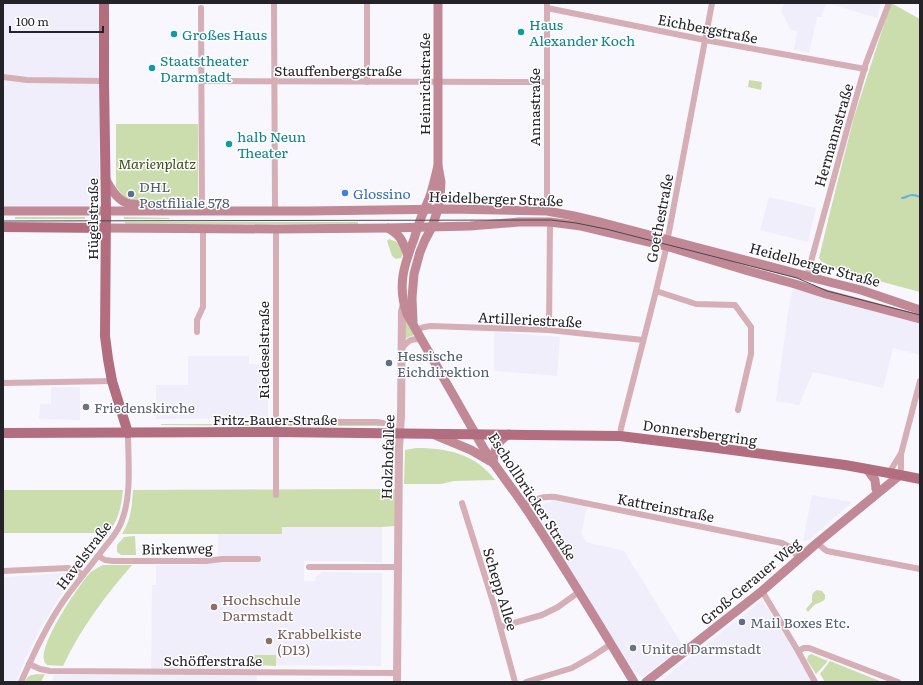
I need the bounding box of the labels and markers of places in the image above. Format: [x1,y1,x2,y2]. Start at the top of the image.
place label: Haus Alexander Koch [529,14,635,50]
place label: Großes Haus [182,24,267,44]
marker: Haus Alexander Koch [516,27,526,37]
marker: Großes Haus [169,29,179,39]
place label: Staatstheater Darmstadt [160,50,249,86]
marker: Staatstheater Darmstadt [147,63,157,73]
place label: halb Neun Theater [237,126,306,162]
marker: halb Neun Theater [224,139,234,149]
place label: DHL Postfiliale 578 [139,176,230,212]
place label: Glossino [353,183,411,203]
marker: Glossino [340,188,350,198]
marker: DHL Postfiliale 578 [126,189,136,199]
place label: Hessische Eichdirektion [397,345,490,381]
marker: Hessische Eichdirektion [384,358,394,368]
place label: Friedenskirche [94,397,195,417]
marker: Friedenskirche [81,402,91,412]
place label: Hochschule Darmstadt [222,589,301,625]
marker: Hochschule Darmstadt [209,602,219,612]
place label: Mail Boxes Etc. [750,612,850,632]
marker: Mail Boxes Etc. [737,617,747,627]
place label: Krabbelkiste (D13) [277,623,362,659]
marker: Krabbelkiste (D13) [264,636,274,646]
place label: United Darmstadt [641,638,762,658]
marker: United Darmstadt [628,643,638,653]

